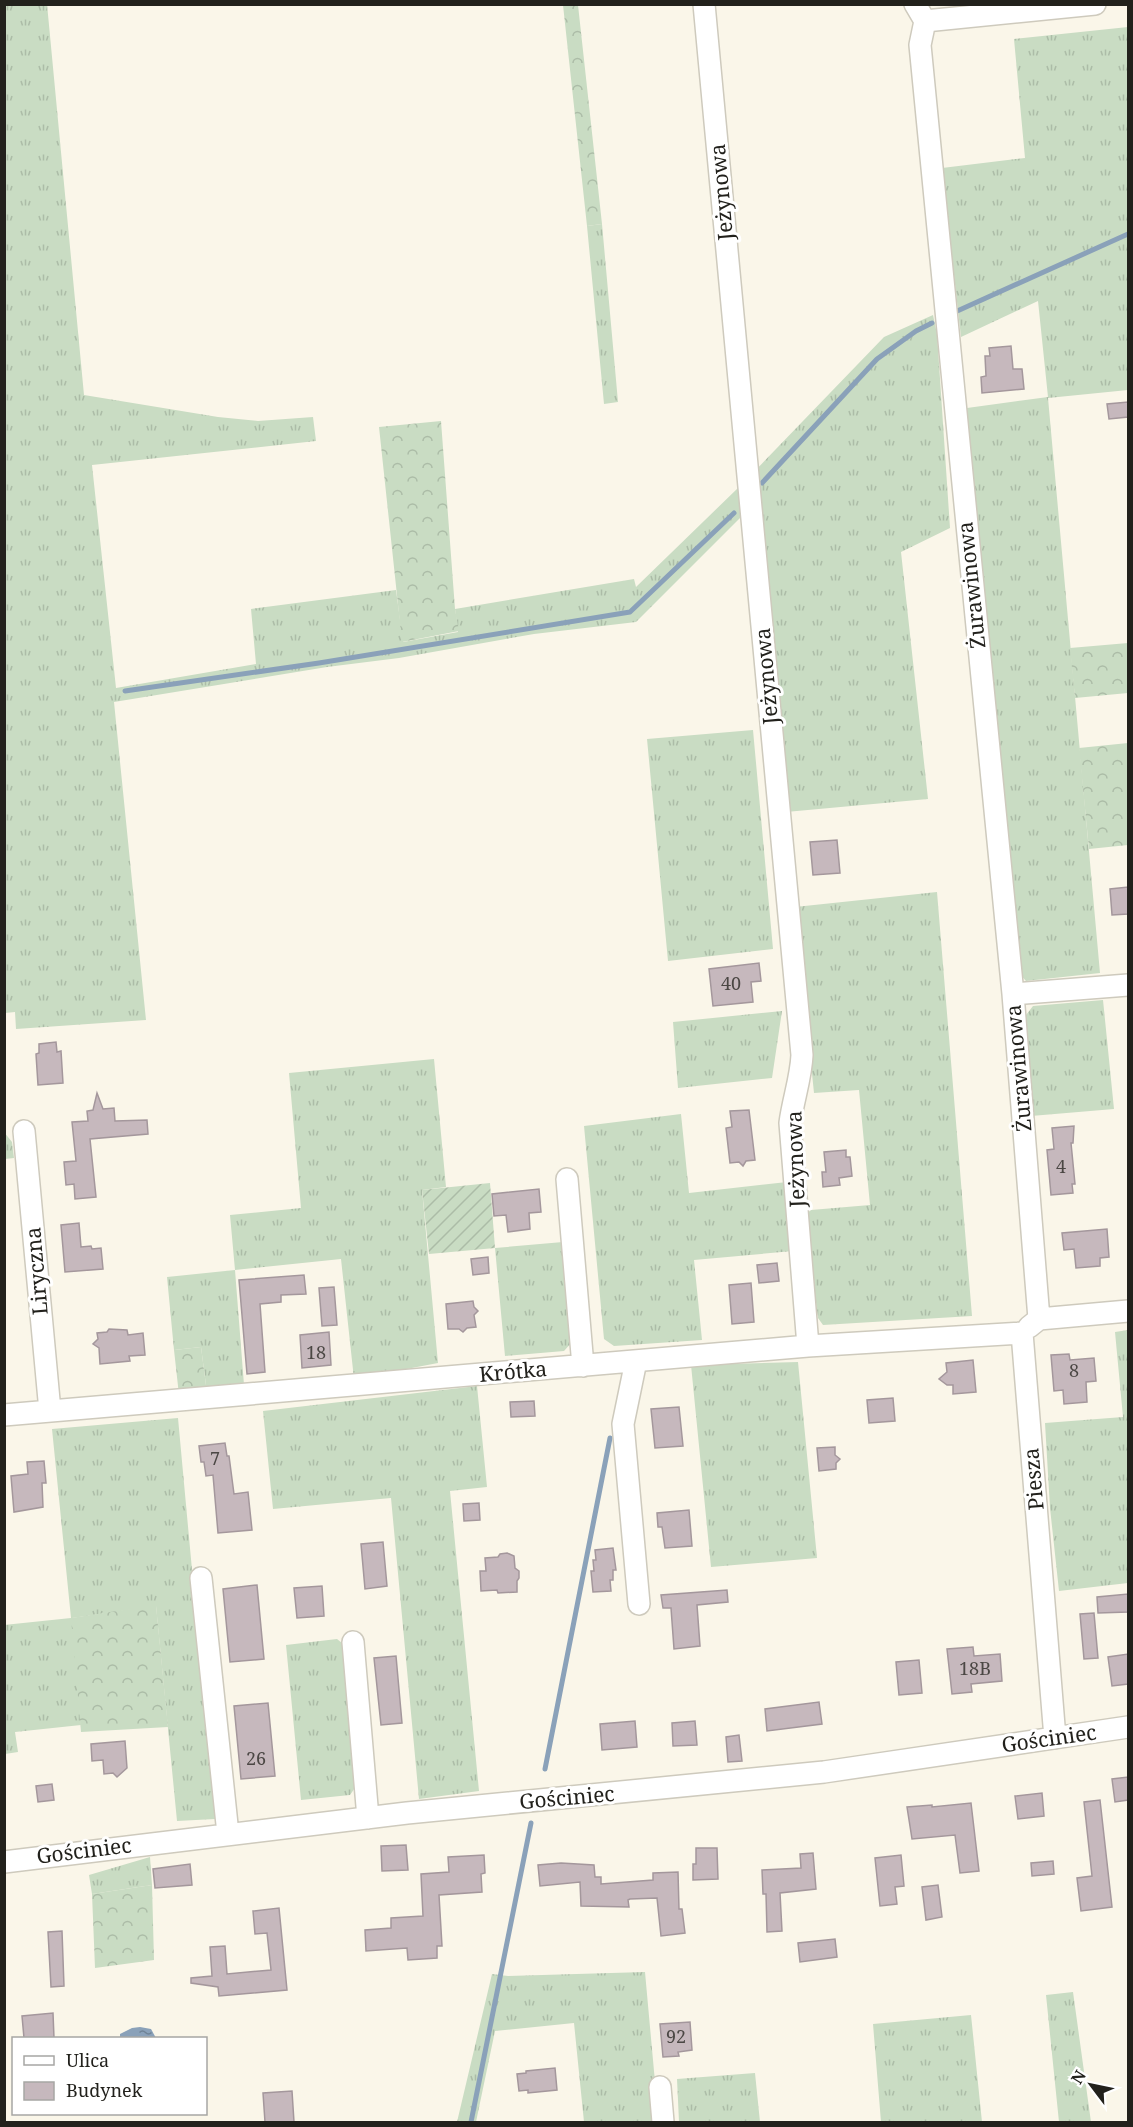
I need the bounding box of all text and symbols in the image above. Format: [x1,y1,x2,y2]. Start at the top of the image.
street label: Jeżynowa [703,143,739,243]
street label: Żurawinowa [950,520,992,650]
street label: Jeżynowa [748,627,784,727]
house number: 40 [721,971,741,995]
street label: Żurawinowa [999,1003,1038,1133]
street label: Jeżynowa [779,1110,811,1209]
house number: 4 [1056,1154,1066,1178]
street label: Liryczna [18,1226,54,1316]
house number: 18 [306,1340,326,1364]
street label: Krótka [478,1354,548,1388]
house number: 8 [1069,1358,1079,1382]
house number: 7 [210,1446,220,1470]
street label: Piesza [1016,1447,1050,1512]
house number: 18B [959,1656,991,1680]
street label: Gościniec [1000,1718,1098,1759]
house number: 26 [246,1746,266,1770]
street label: Gościniec [518,1779,616,1815]
street label: Gościniec [35,1830,133,1870]
house number: 92 [666,2024,686,2048]
legend [12,2037,207,2115]
text: Ulica [66,2048,109,2072]
north arrow [1061,2055,1121,2115]
text: N [1066,2066,1091,2088]
text: Budynek [66,2078,143,2102]

